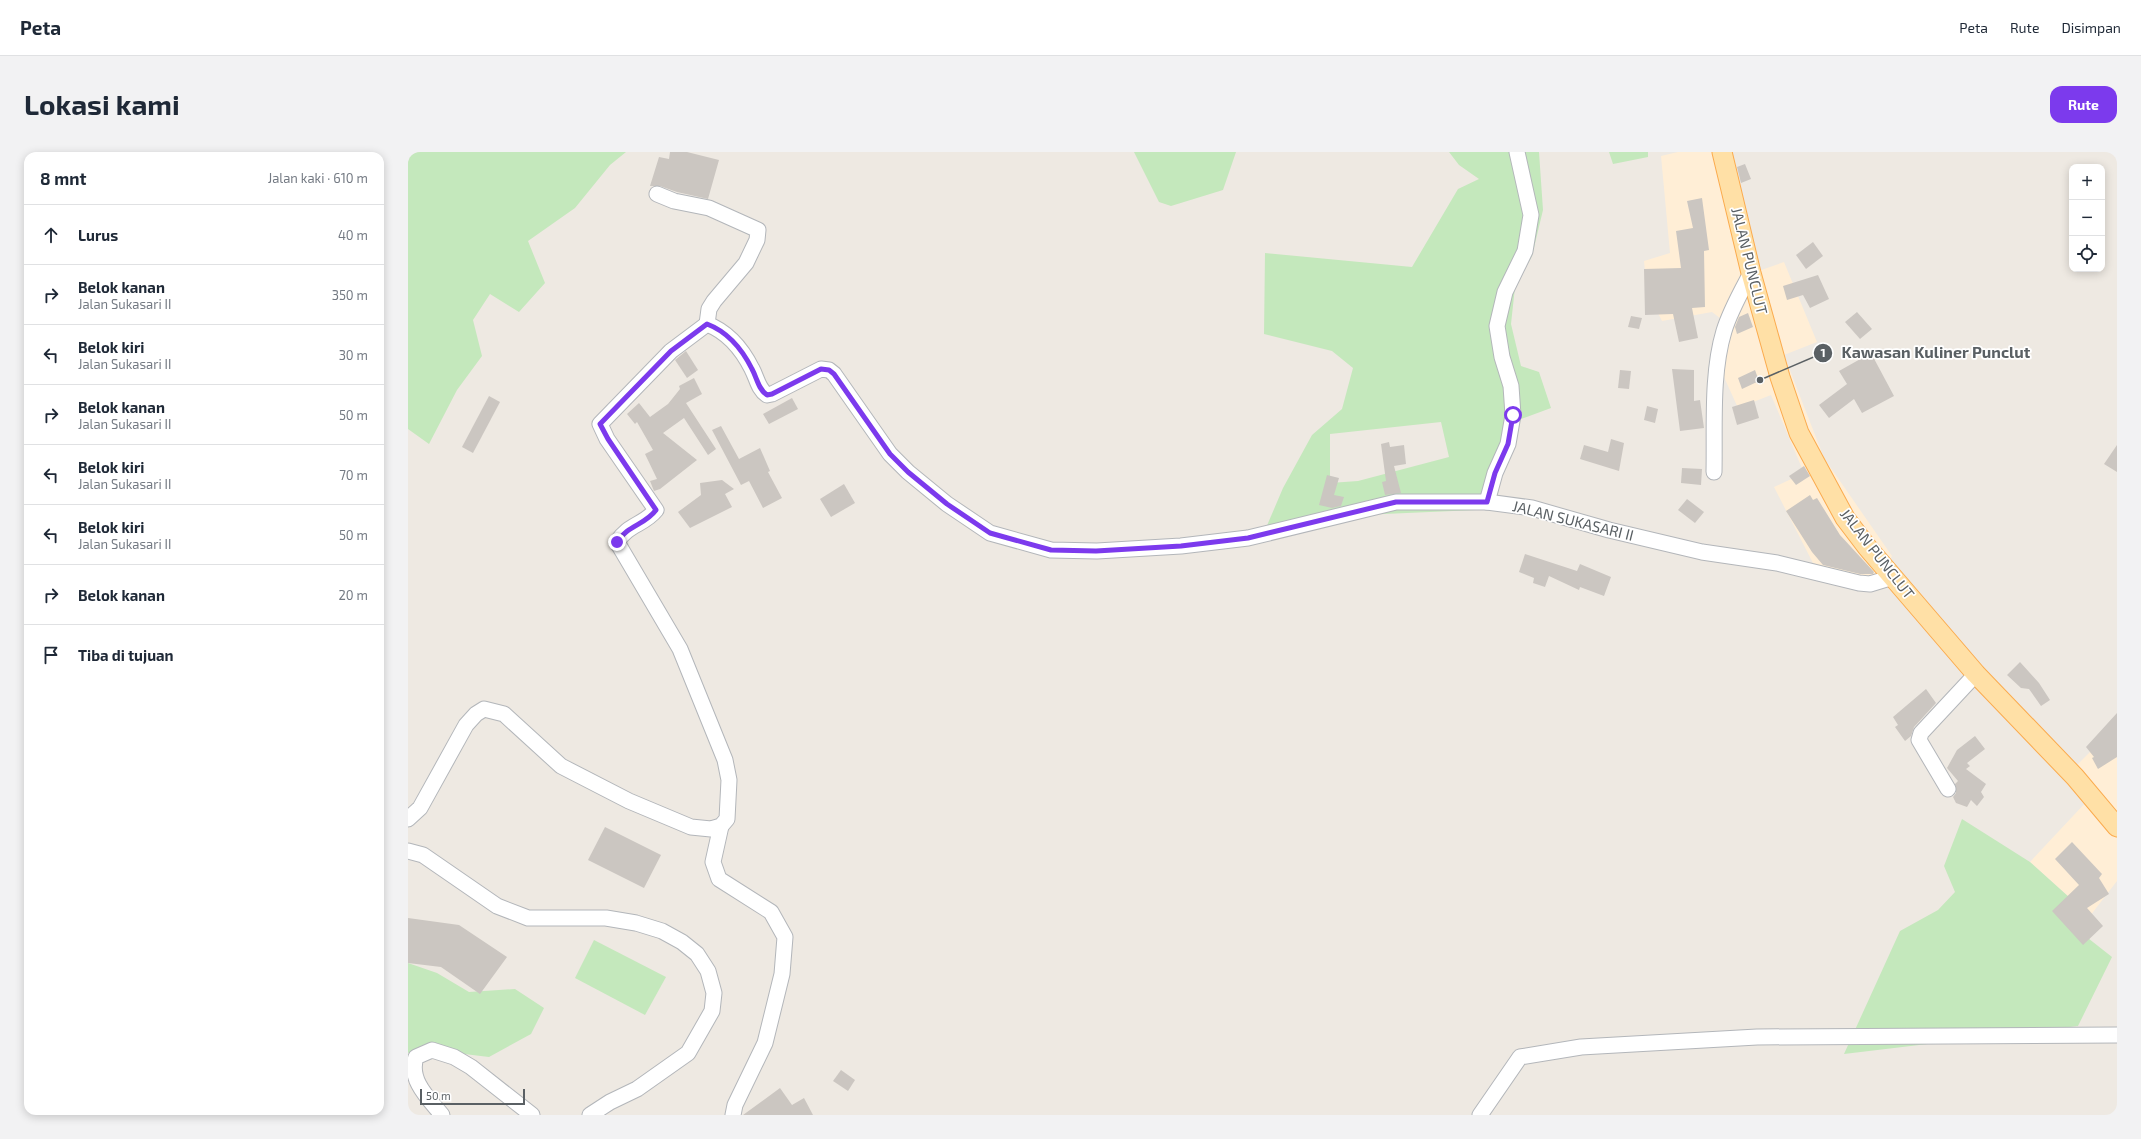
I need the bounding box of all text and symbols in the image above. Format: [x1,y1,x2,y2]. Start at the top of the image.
text: Peta [20,16,61,39]
text: Peta [1959,19,1988,36]
text: Rute [2010,19,2039,36]
text: Disimpan [2061,19,2121,36]
button: Rute [2050,86,2117,123]
text: Lokasi kami [24,87,180,121]
map controls [2069,164,2105,272]
button: + [2069,164,2105,200]
text: 8 mnt [40,168,86,188]
text: Jalan kaki · 610 m [268,170,368,186]
button: − [2069,200,2105,236]
street label: JALAN PUNCLUT [1728,205,1772,316]
icon: ahead [40,224,62,246]
text: Lurus [78,226,118,244]
text: 40 m [338,227,368,243]
button: locate [2069,236,2105,272]
text: Belok kanan [78,278,165,296]
icon: right [40,284,62,306]
text: 350 m [332,287,368,303]
text: Jalan Sukasari II [78,296,171,312]
text: Belok kiri [78,338,144,356]
callout: Kawasan Kuliner Punclut [1813,339,2039,367]
text: Kawasan Kuliner Punclut [1842,342,2031,361]
icon: left [40,344,62,366]
text: 1 [1820,345,1826,359]
text: 30 m [339,347,368,363]
text: Jalan Sukasari II [78,356,171,372]
text: Belok kanan [78,398,165,416]
icon: right [40,404,62,426]
route start [1504,406,1522,424]
text: 50 m [339,407,368,423]
text: Jalan Sukasari II [78,416,171,432]
text: Belok kiri [78,458,144,476]
icon: left [40,464,62,486]
text: 70 m [339,467,368,483]
text: Jalan Sukasari II [78,476,171,492]
street label: JALAN SUKASARI II [1511,496,1636,544]
street label: JALAN PUNCLUT [1837,505,1919,602]
text: Belok kiri [78,518,144,536]
icon: left [40,524,62,546]
text: 50 m [339,527,368,543]
route end [608,533,626,551]
text: Jalan Sukasari II [78,536,171,552]
icon: right [40,584,62,606]
text: Belok kanan [78,586,165,604]
text: 20 m [339,587,368,603]
icon: arrive [40,644,62,666]
text: Tiba di tujuan [78,646,174,664]
scale bar [420,1087,525,1106]
text: 50 m [426,1089,451,1102]

